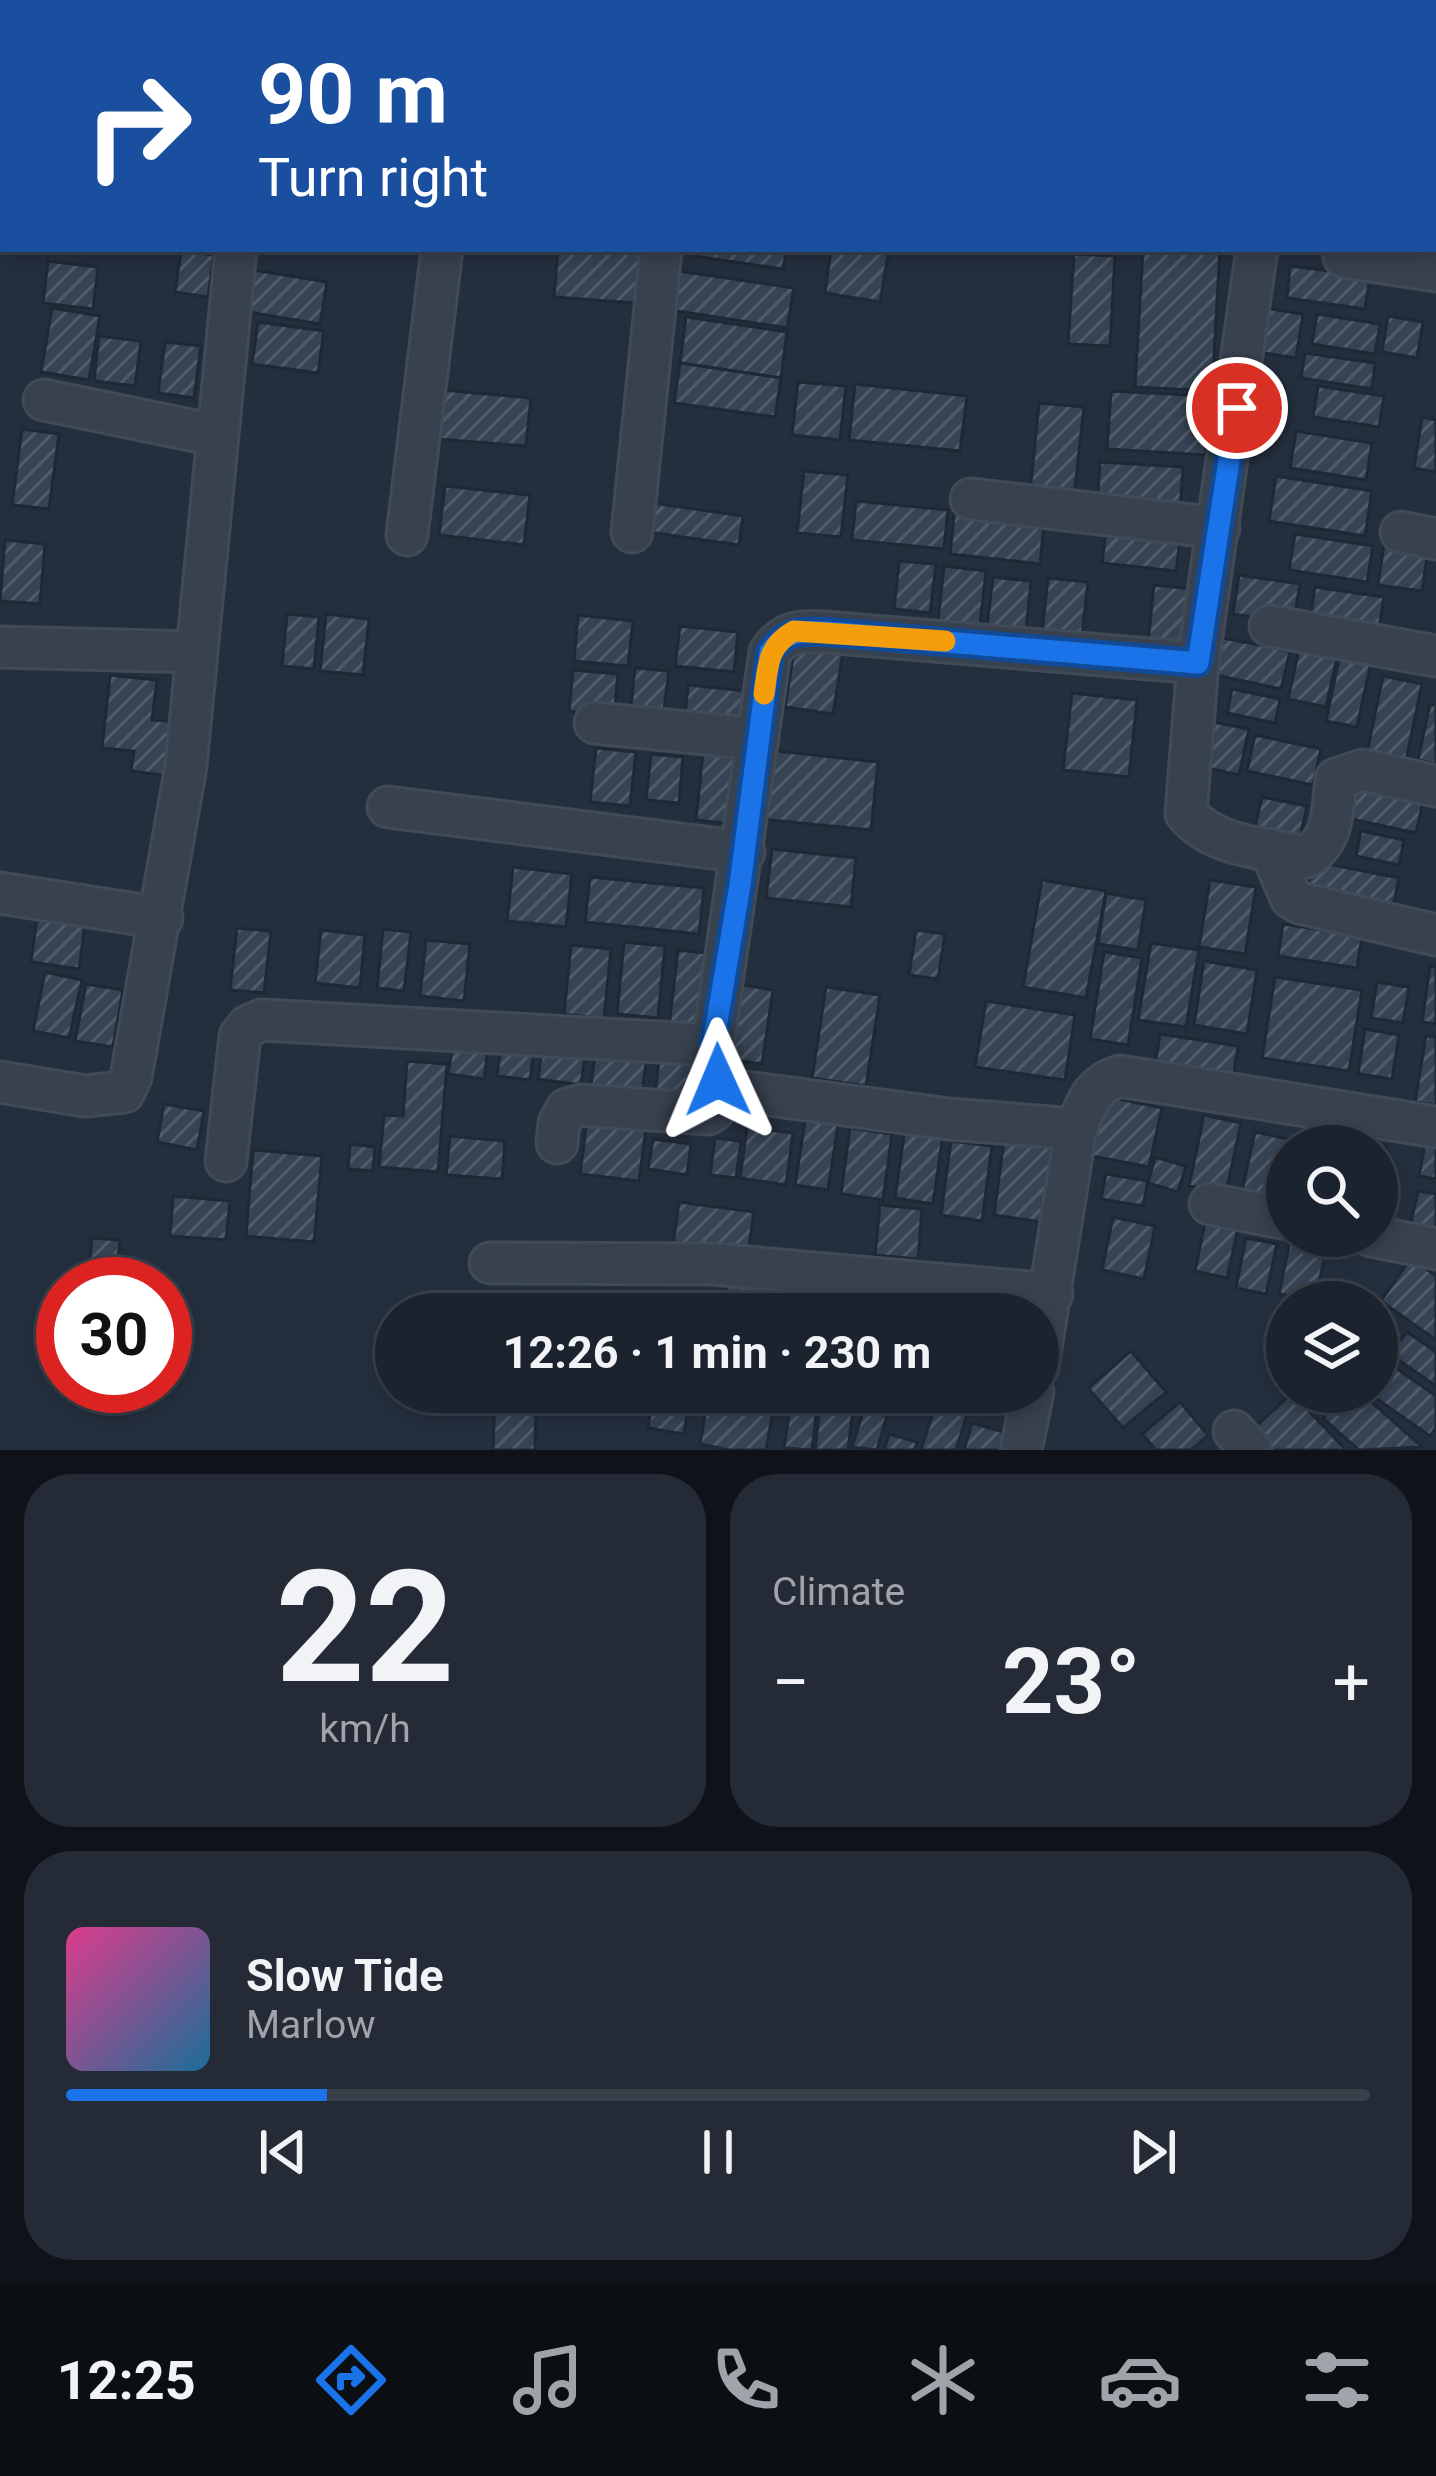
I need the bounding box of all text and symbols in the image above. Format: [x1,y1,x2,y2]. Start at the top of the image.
text: 90 m [258,45,448,144]
icon: right [60,48,216,204]
text: Turn right [258,146,488,209]
pin [1186,357,1288,459]
icon: arrive [1204,375,1270,441]
position arrow [655,1017,781,1143]
map controls [1266,1125,1398,1413]
button: search [1266,1125,1398,1257]
speed limit sign: 30 [36,1257,192,1413]
button: layers [1266,1281,1398,1413]
text: 12:26 · 1 min · 230 m [503,1326,931,1379]
text: 22 [275,1536,455,1719]
text: Climate [772,1569,905,1615]
text: 23° [1002,1630,1140,1735]
text: − [772,1644,810,1721]
text: + [1333,1644,1370,1721]
text: km/h [319,1706,411,1752]
text: Slow Tide [246,1949,444,2002]
text: Marlow [246,2002,376,2048]
icon: previous [250,2119,316,2185]
icon: pause [685,2119,751,2185]
icon: next [1120,2119,1186,2185]
icon: directions [309,2338,393,2422]
icon: music [506,2338,590,2422]
icon: phone [704,2338,788,2422]
icon: climate [901,2338,985,2422]
icon: car [1098,2338,1182,2422]
icon: filters [1295,2338,1379,2422]
text: 12:25 [57,2349,196,2412]

